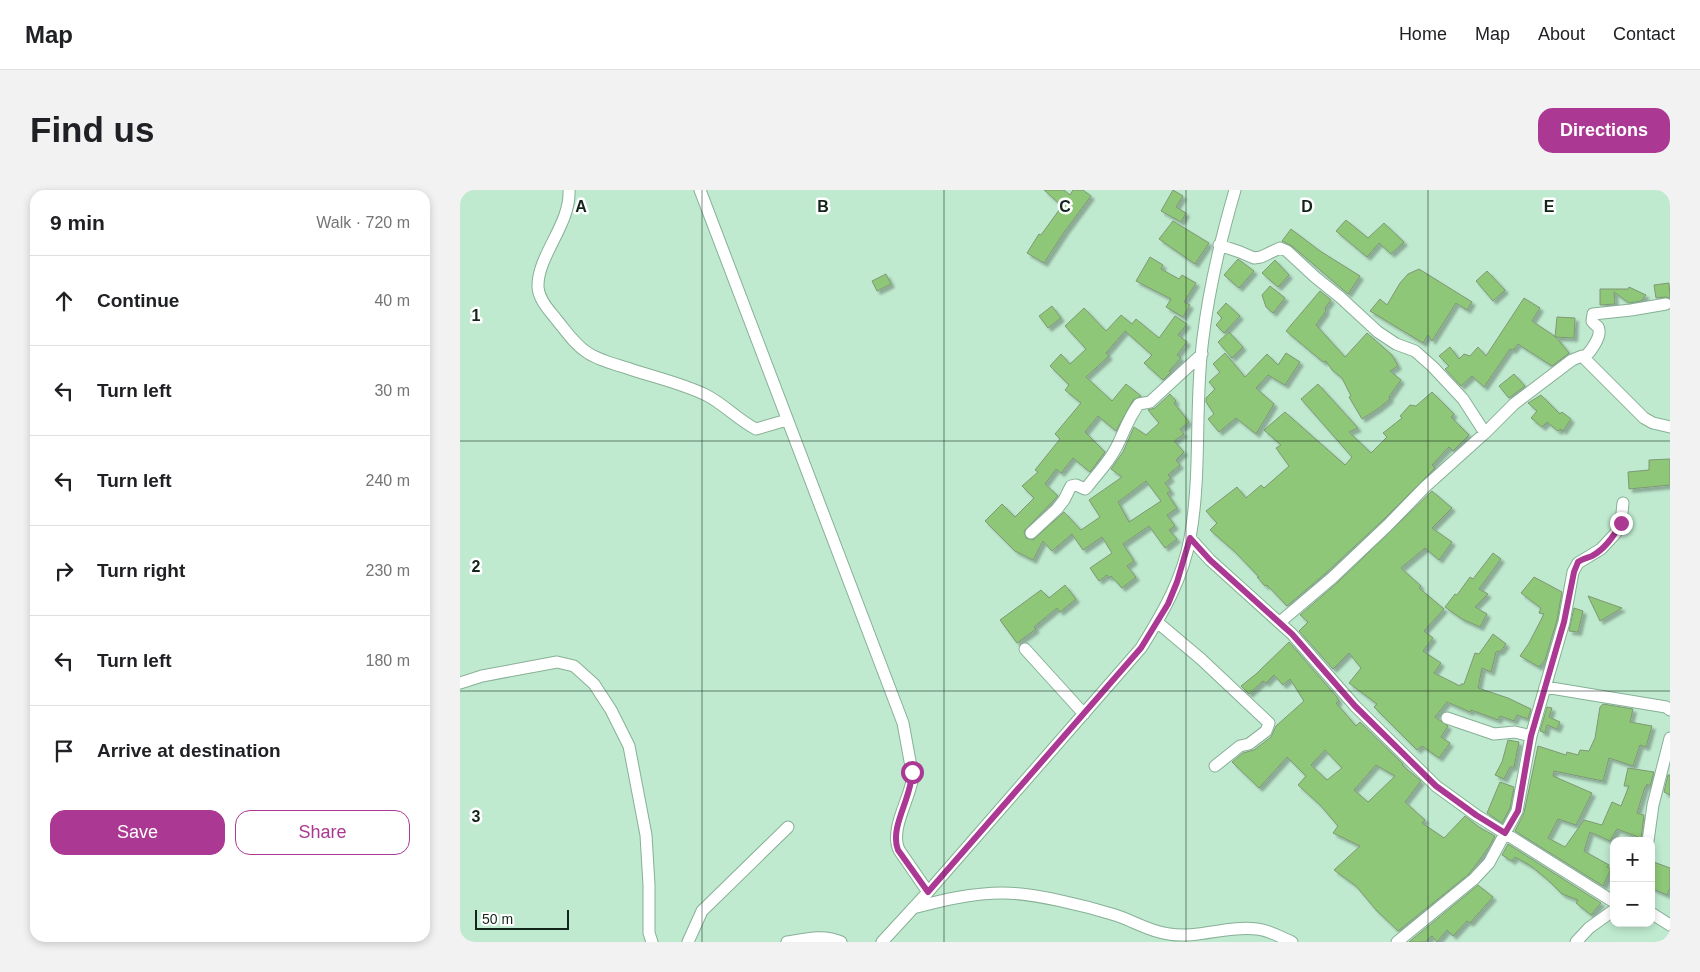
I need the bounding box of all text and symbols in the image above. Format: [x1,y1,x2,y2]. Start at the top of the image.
text: Map [25,21,73,48]
text: Home [1399,24,1447,44]
text: Map [1475,24,1510,44]
text: About [1538,24,1585,44]
text: Contact [1613,24,1675,44]
button: Directions [1538,108,1670,153]
text: Find us [30,110,154,149]
text: A [575,198,587,215]
text: B [817,198,829,215]
text: C [1059,198,1071,215]
text: D [1301,198,1313,215]
text: E [1544,198,1555,215]
text: 9 min [50,211,105,234]
text: Walk · 720 m [316,214,410,231]
icon: ahead [50,287,78,315]
text: Continue [97,290,179,311]
text: 40 m [374,292,410,309]
text: 1 [472,307,481,324]
icon: left [50,377,78,405]
text: Turn left [97,380,172,401]
text: 30 m [374,382,410,399]
icon: left [50,467,78,495]
text: Turn left [97,470,172,491]
text: 240 m [366,472,410,489]
route end [1610,512,1633,535]
icon: right [50,557,78,585]
text: 2 [472,558,481,575]
text: Turn right [97,560,185,581]
text: 230 m [366,562,410,579]
icon: left [50,647,78,675]
text: Turn left [97,650,172,671]
text: 180 m [366,652,410,669]
icon: arrive [50,737,78,765]
text: Arrive at destination [97,740,281,761]
route start [901,761,924,784]
text: 3 [472,808,481,825]
button: Save [50,810,225,855]
button: Share [235,810,410,855]
map controls [1610,837,1655,927]
button: + [1610,837,1655,882]
button: − [1610,882,1655,927]
scale bar [475,907,569,930]
text: 50 m [482,911,513,927]

